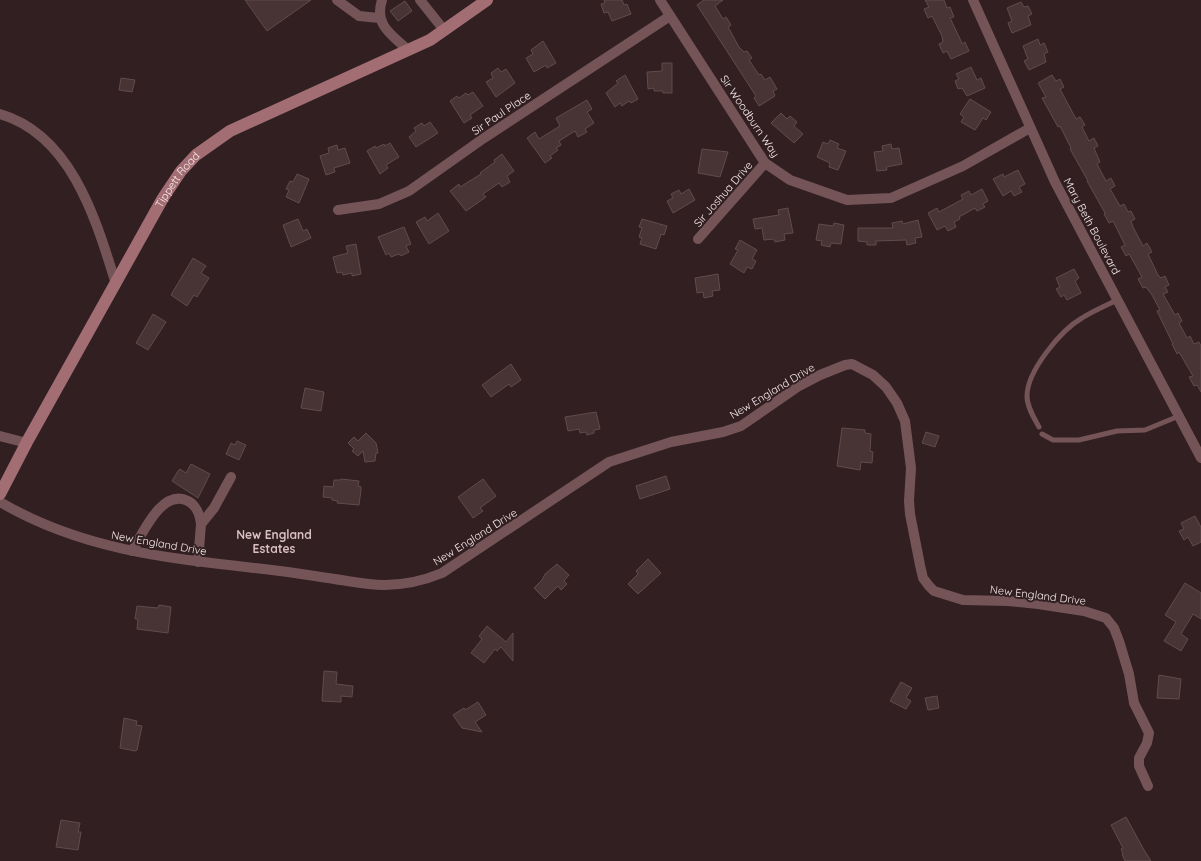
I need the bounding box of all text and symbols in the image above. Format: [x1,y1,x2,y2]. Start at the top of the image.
street label: Sir Woodburn Way [717,72,783,160]
street label: Sir Paul Place [469,88,533,138]
street label: Tippett Road [152,149,202,210]
street label: Sir Joshua Drive [691,158,755,230]
street label: Mary Beth Boulevard [1061,175,1123,277]
street label: New England Drive [727,360,817,422]
street label: New England Drive [430,505,520,569]
district label: New England Estates [236,527,312,556]
street label: New England Drive [110,528,208,558]
street label: New England Drive [989,582,1087,608]

